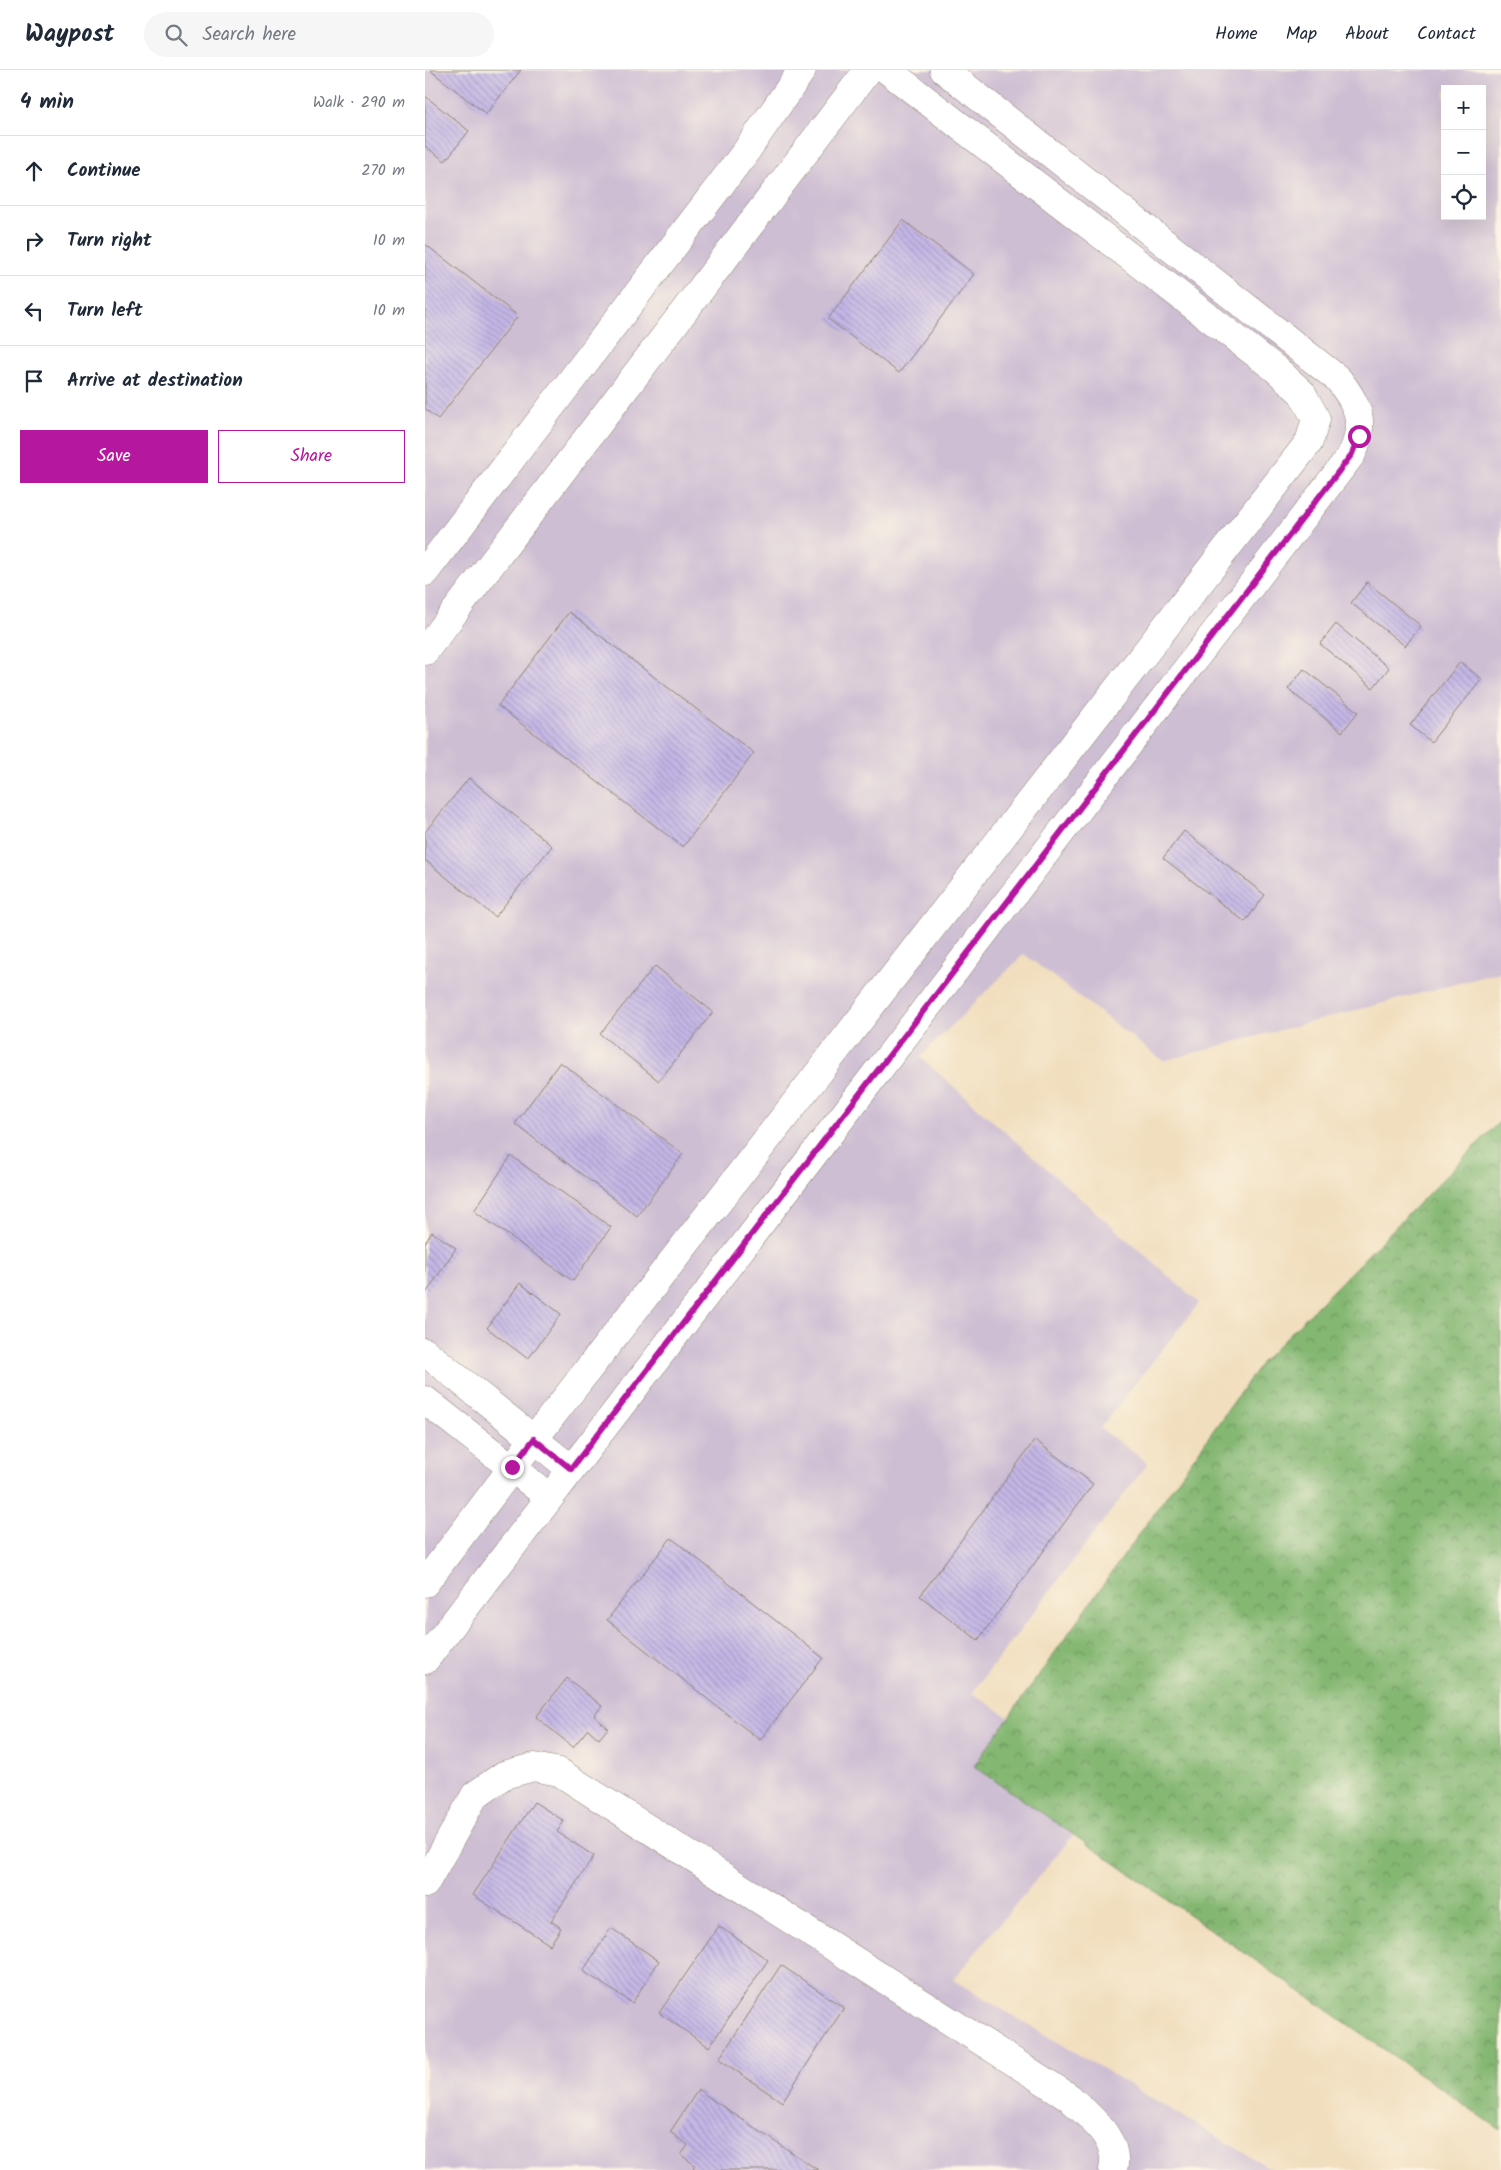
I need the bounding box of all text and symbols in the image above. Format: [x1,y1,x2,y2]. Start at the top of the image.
search box [144,12,494,57]
text: Waypost [25,15,114,54]
text: Search here [202,20,296,50]
text: Home [1215,20,1258,49]
text: Map [1286,20,1317,49]
text: About [1345,20,1389,49]
text: Contact [1417,20,1476,49]
icon: search [162,21,190,49]
map controls [1441,85,1486,220]
button: + [1441,85,1486,130]
text: 4 min [20,86,74,119]
text: Walk · 290 m [313,90,405,115]
button: − [1441,130,1486,175]
text: Continue [67,156,140,186]
icon: ahead [20,157,48,185]
text: 270 m [361,158,405,183]
button: locate [1441,175,1486,220]
text: Turn right [67,226,152,256]
icon: right [20,227,48,255]
text: 10 m [373,228,405,253]
text: Turn left [67,296,142,326]
icon: left [20,297,48,325]
text: 10 m [373,298,405,323]
text: Arrive at destination [67,366,243,396]
icon: arrive [20,367,48,395]
route start [1348,425,1371,448]
button: Save [20,430,208,483]
button: Share [218,430,405,483]
route end [501,1456,524,1479]

